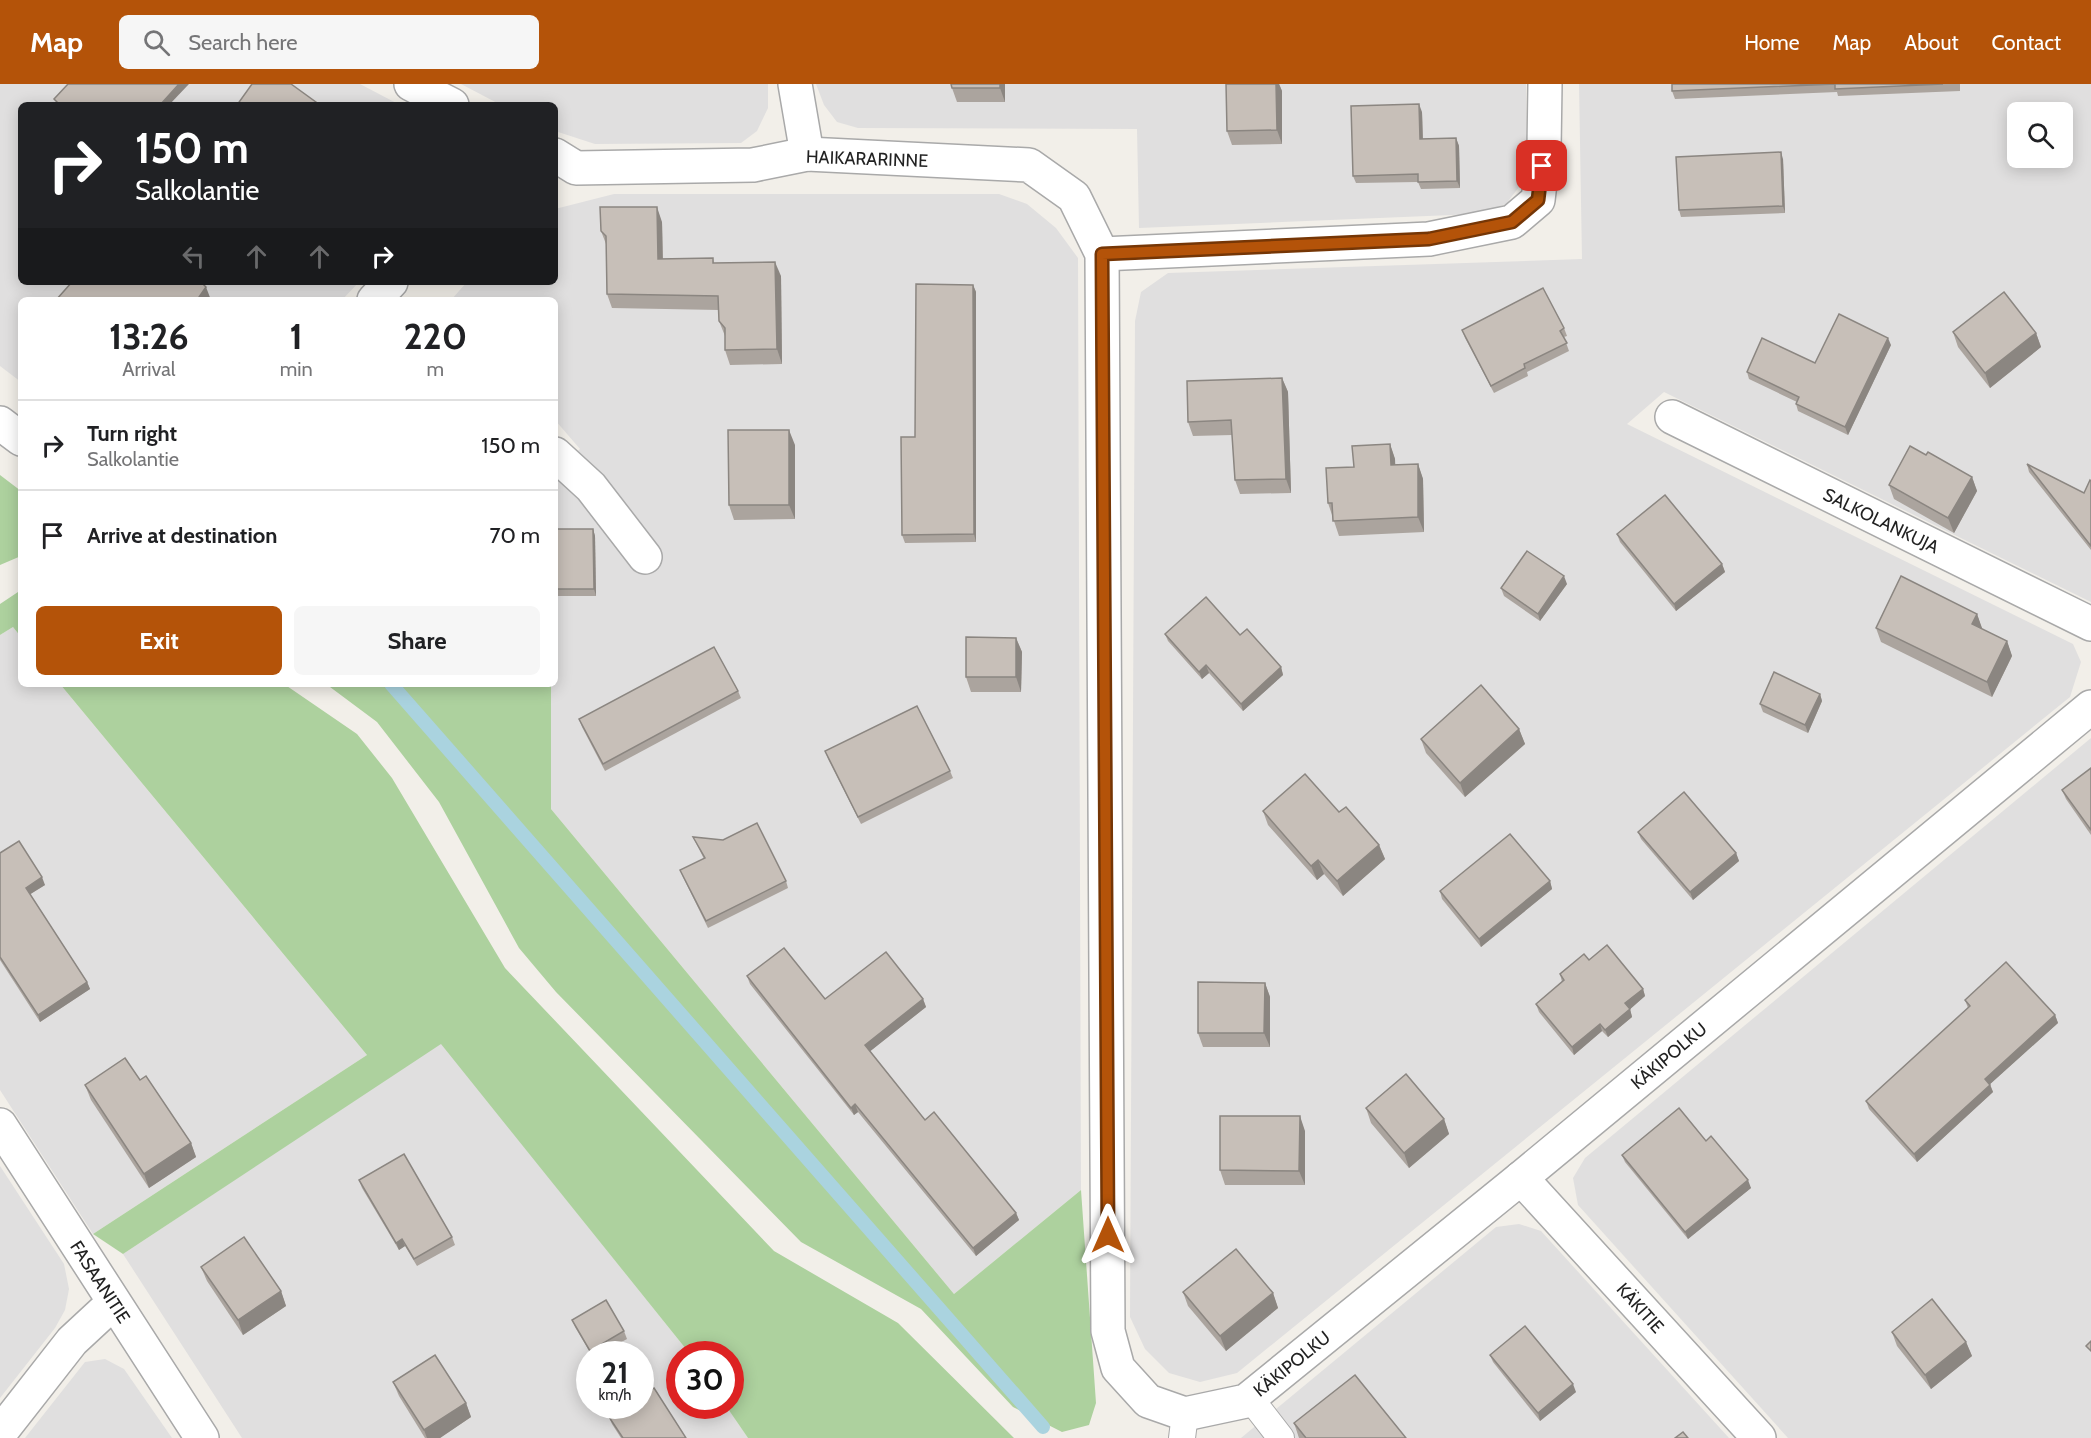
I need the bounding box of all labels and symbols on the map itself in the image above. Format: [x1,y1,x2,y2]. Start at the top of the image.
pin [1516,140,1567,191]
street label: HAIKARARINNE [805,146,929,172]
street label: SALKOLANKUJA [1820,484,1942,558]
street label: KÄKIPOLKU [1627,1018,1711,1094]
position arrow [1076,1203,1140,1267]
street label: FASAANITIE [65,1237,135,1327]
street label: KÄKITIE [1612,1278,1668,1338]
street label: KÄKIPOLKU [1249,1326,1335,1402]
speed limit sign: 30 [666,1341,744,1419]

